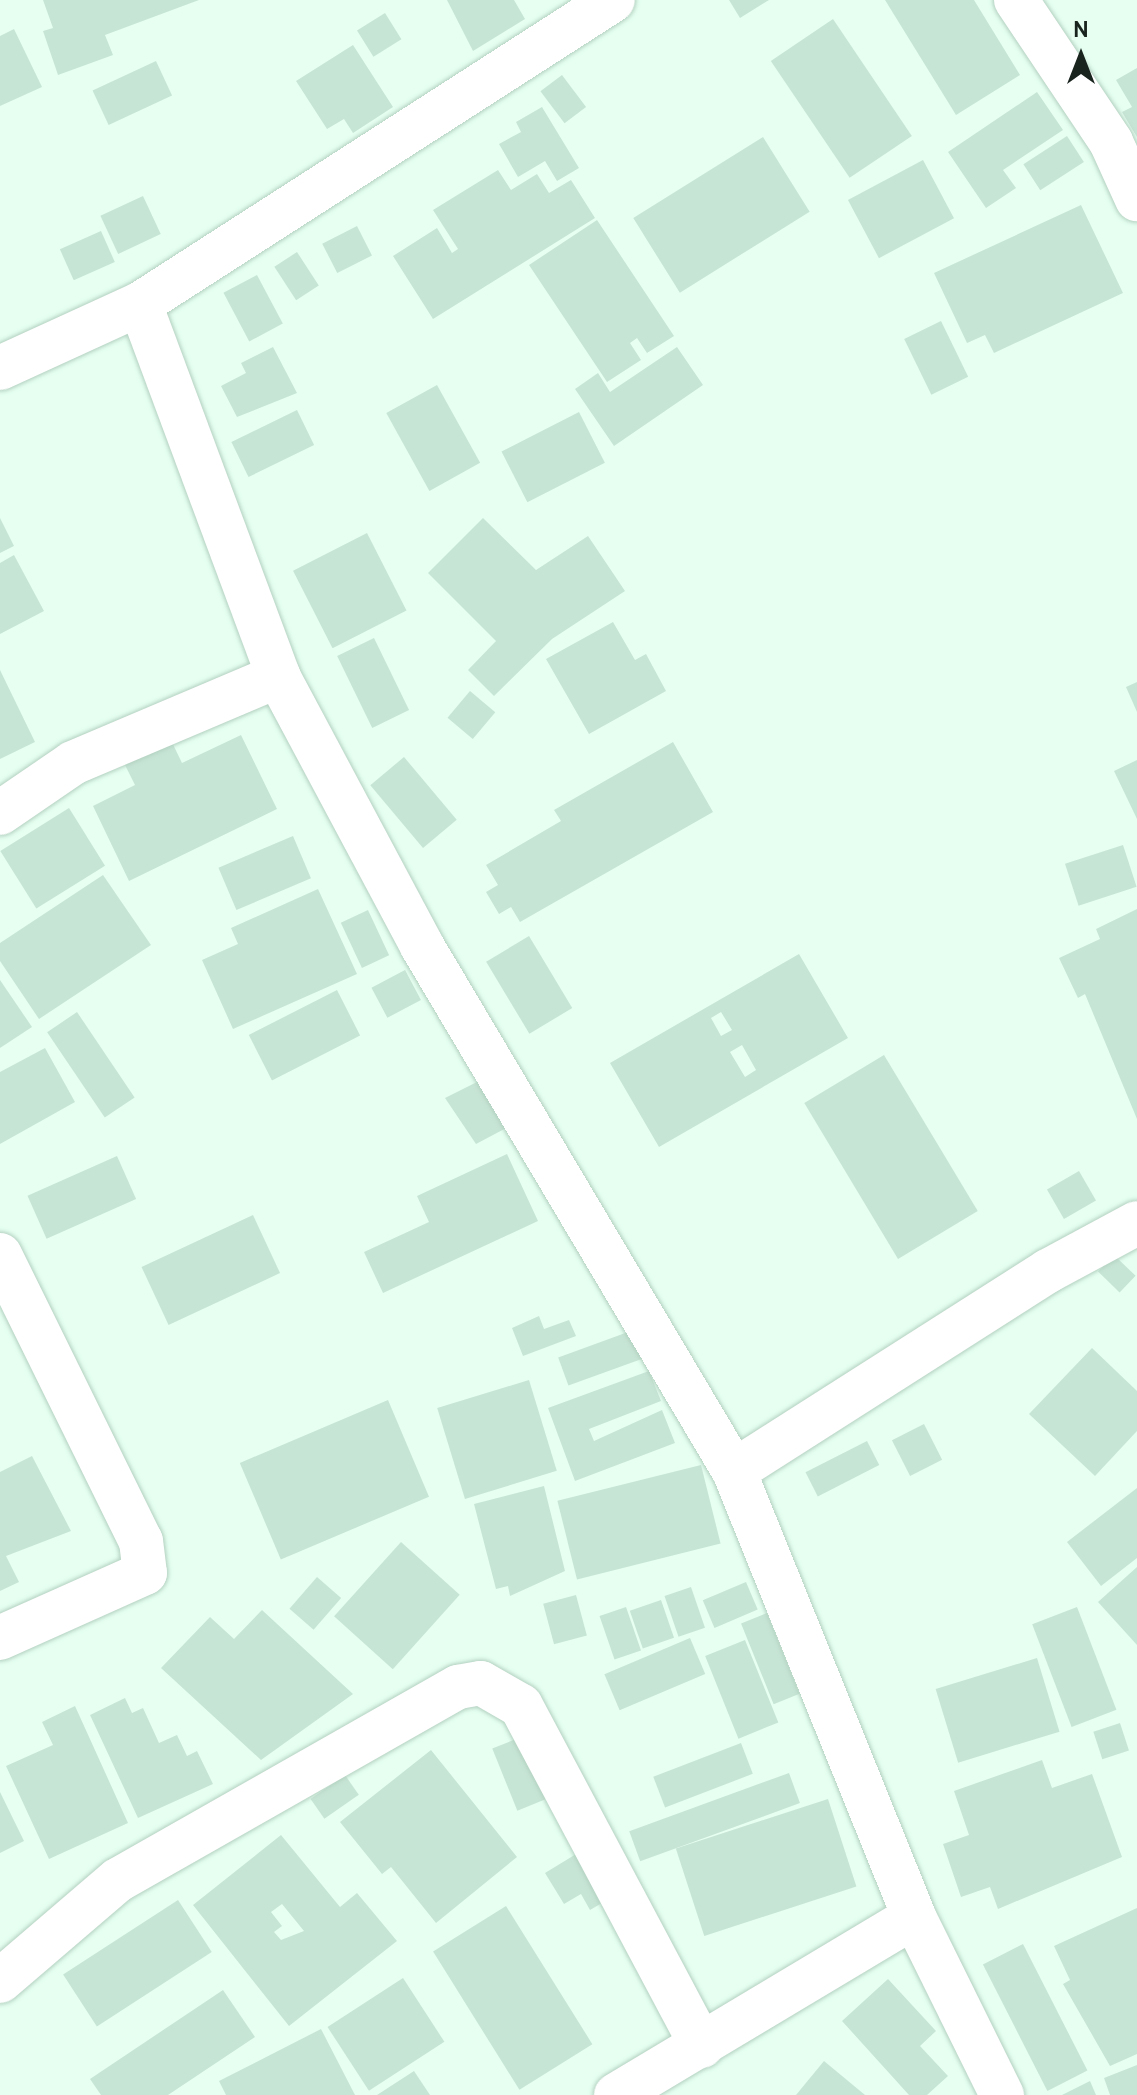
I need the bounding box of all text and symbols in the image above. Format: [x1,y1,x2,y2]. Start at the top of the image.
north arrow [1041,16,1121,96]
text: N [1073,18,1089,45]

